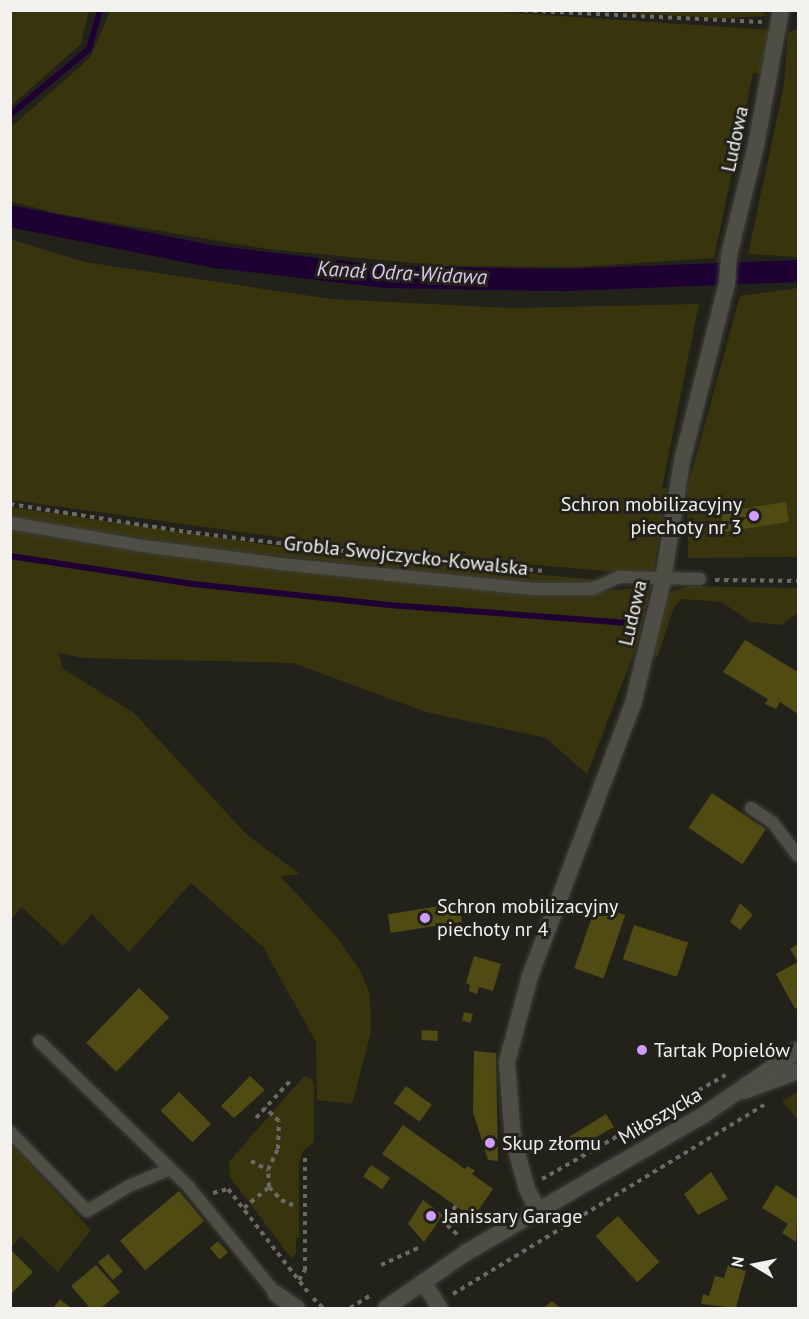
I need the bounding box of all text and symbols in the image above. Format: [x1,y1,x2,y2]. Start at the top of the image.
street label: Ludowa [716,104,754,174]
water label: Kanał Odra-Widawa [316,256,488,290]
place label: Schron mobilizacyjny piechoty nr 3 [561,492,742,539]
marker: Schron mobilizacyjny piechoty nr 3 [747,509,761,523]
street label: Grobla Swojczycko-Kowalska [283,531,529,581]
street label: Ludowa [614,578,652,648]
place label: Schron mobilizacyjny piechoty nr 4 [437,894,618,941]
marker: Schron mobilizacyjny piechoty nr 4 [418,911,432,925]
place label: Tartak Popielów [654,1038,790,1062]
marker: Tartak Popielów [635,1043,649,1057]
street label: Miłoszycka [614,1082,706,1150]
place label: Skup złomu [502,1131,602,1155]
marker: Skup złomu [483,1136,497,1150]
place label: Janissary Garage [443,1204,583,1228]
marker: Janissary Garage [424,1209,438,1223]
north arrow [725,1235,785,1295]
text: N [727,1255,748,1269]

